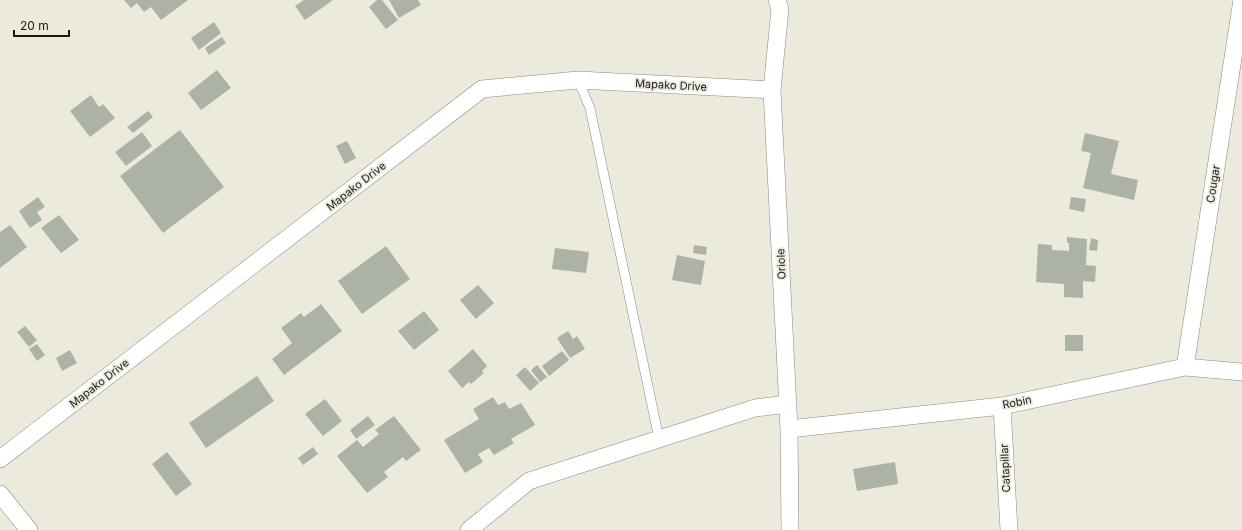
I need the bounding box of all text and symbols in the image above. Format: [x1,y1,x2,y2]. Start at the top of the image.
scale bar [14,12,69,38]
text: 20 m [20,18,49,33]
street label: Mapako Drive [635,76,707,94]
street label: Mapako Drive [323,158,389,214]
street label: Cougar [1203,164,1223,204]
street label: Oriole [773,248,789,280]
street label: Mapako Drive [66,355,132,411]
street label: Robin [1001,392,1033,412]
street label: Catapillar [997,443,1013,493]

